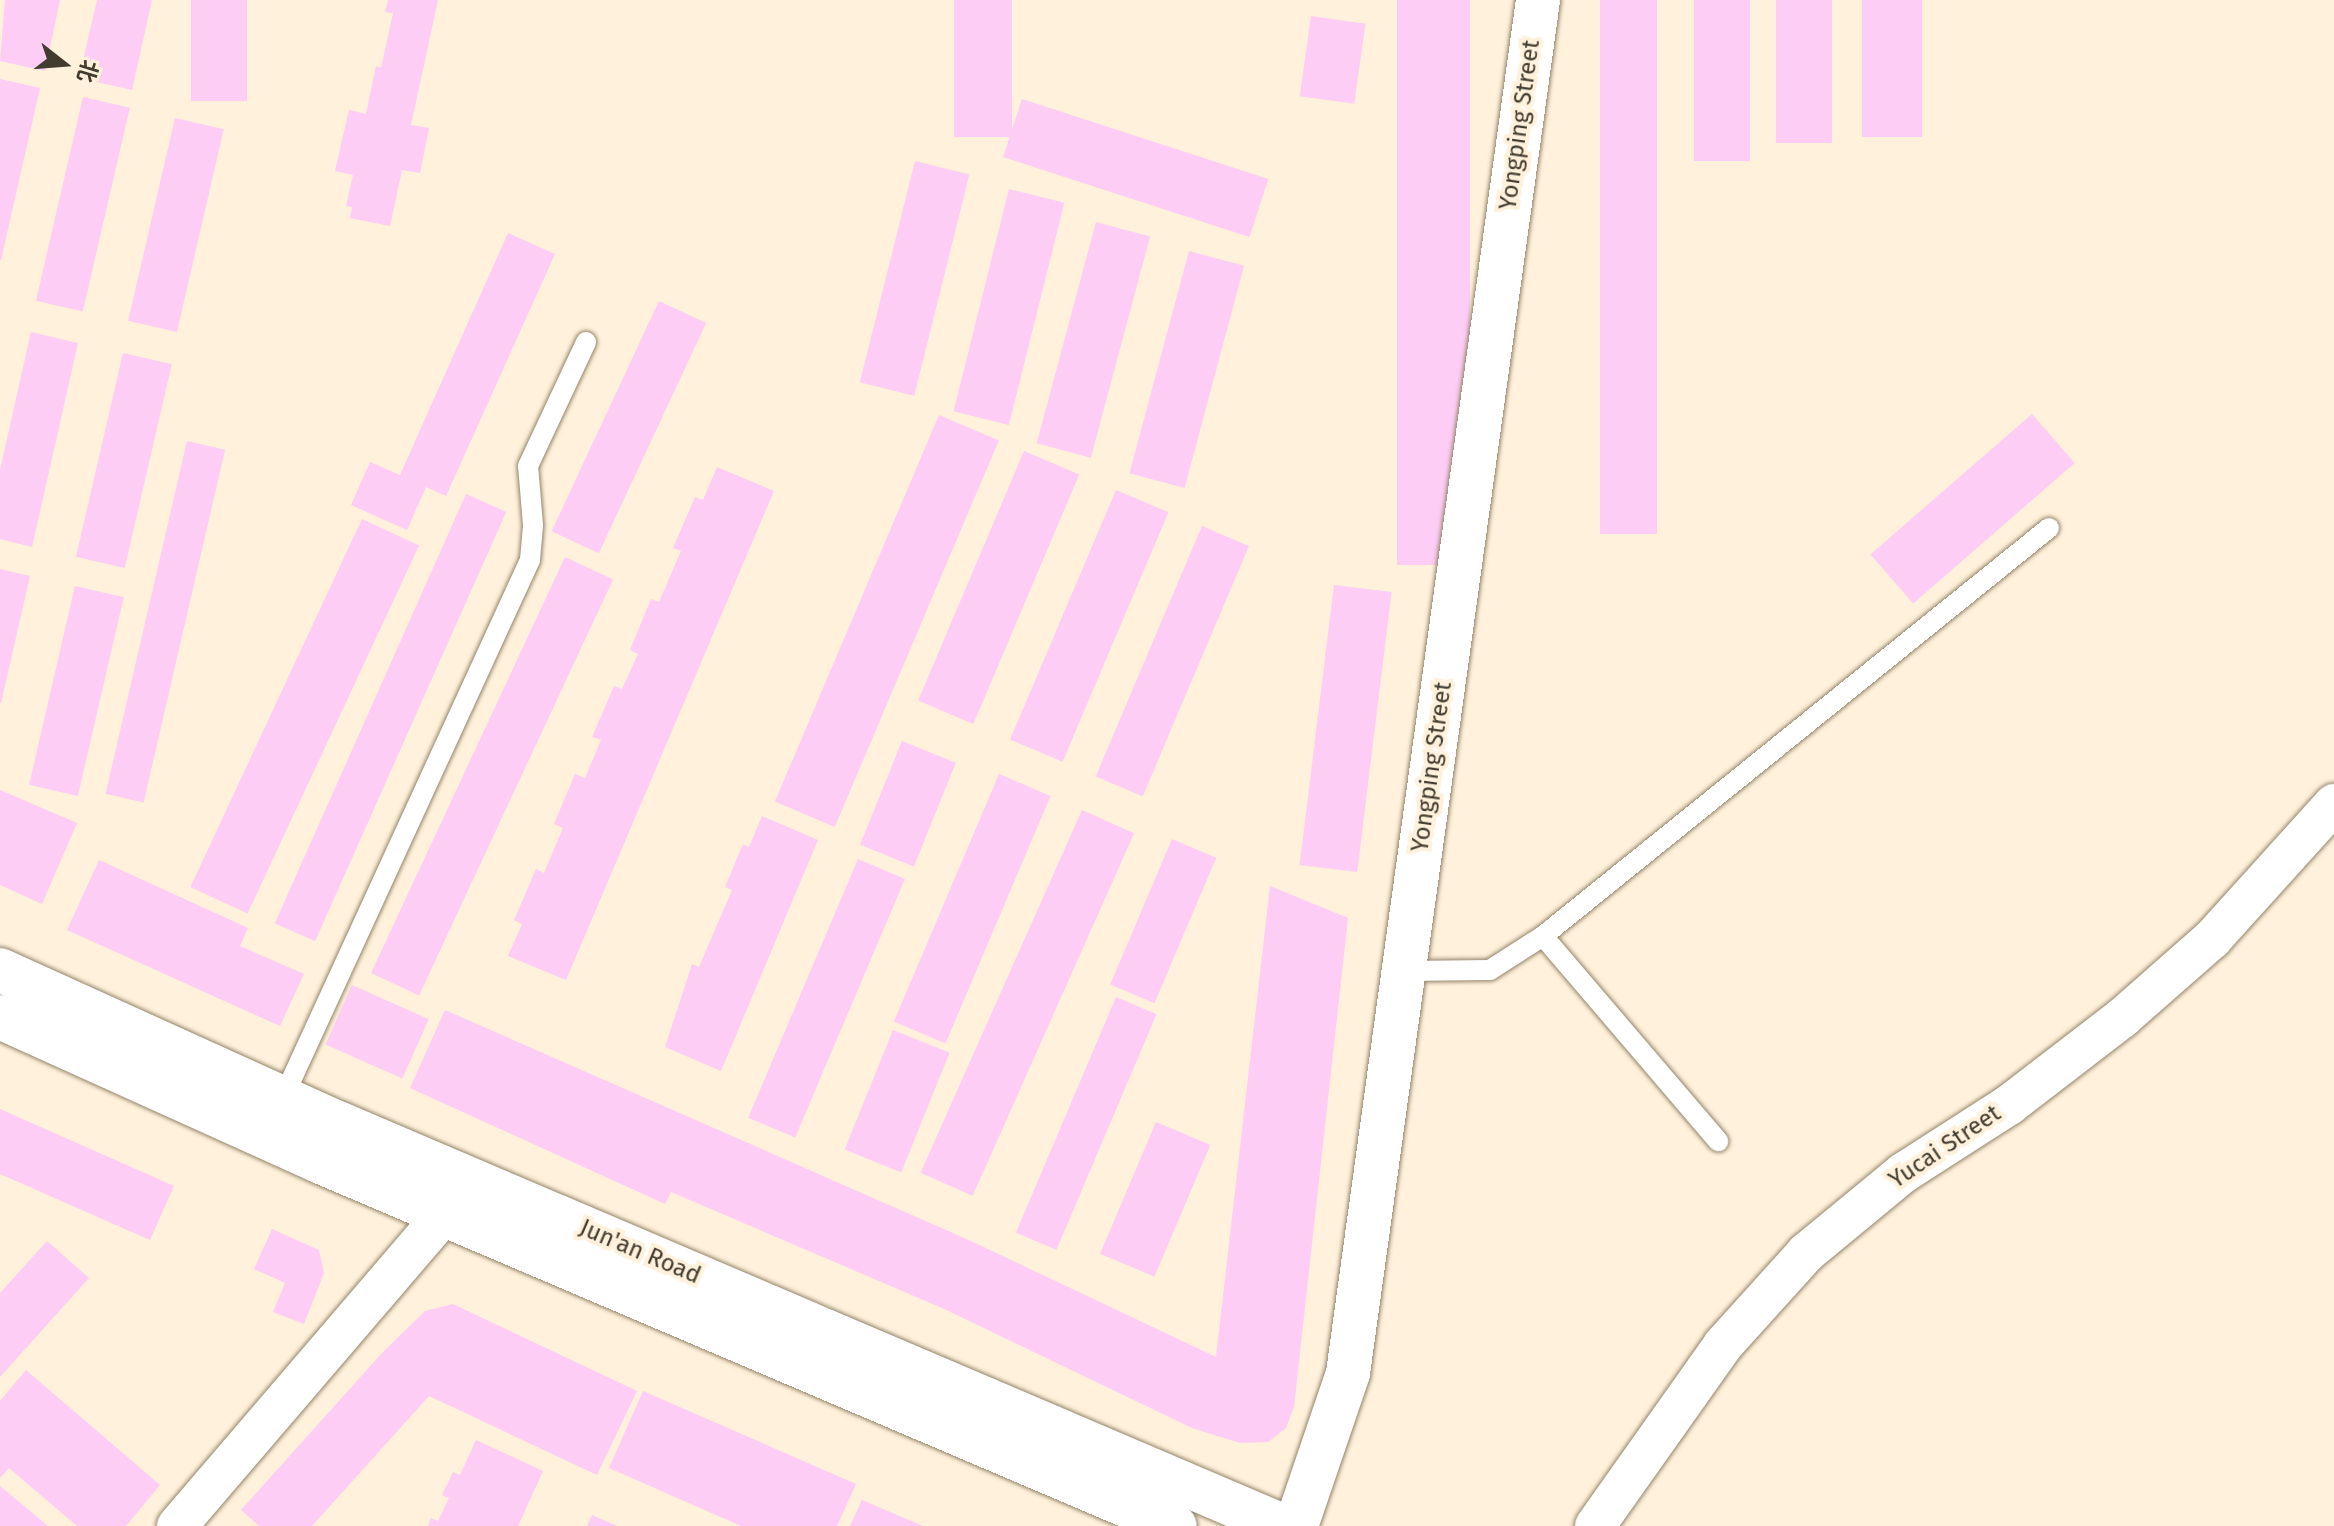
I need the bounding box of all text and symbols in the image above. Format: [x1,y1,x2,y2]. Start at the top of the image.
north arrow [24,24,104,104]
street label: Yongping Street [1494,38,1546,212]
text: 北 [71,57,104,86]
street label: Yongping Street [1406,680,1458,854]
street label: Yucai Street [1884,1099,2006,1195]
street label: Jun'an Road [575,1214,705,1290]

